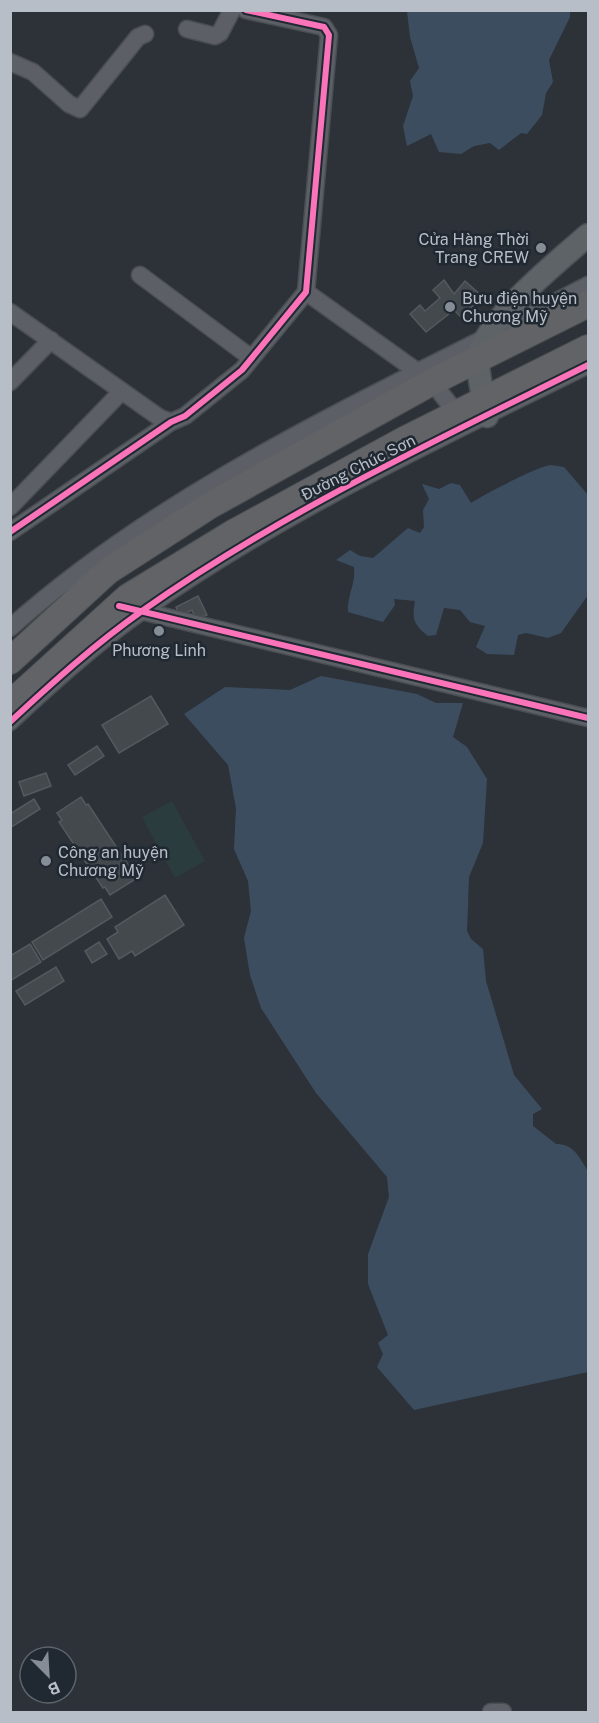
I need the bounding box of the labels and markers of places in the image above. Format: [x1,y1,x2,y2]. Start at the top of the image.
place label: Cửa Hàng Thời Trang CREW [418,230,529,267]
marker: Cửa Hàng Thời Trang CREW [534,241,548,255]
place label: Bưu điện huyện Chương Mỹ [462,289,577,326]
marker: Bưu điện huyện Chương Mỹ [443,300,457,314]
marker: Phương Linh [152,624,166,638]
place label: Phương Linh [112,641,206,660]
place label: Công an huyện Chương Mỹ [58,843,168,880]
marker: Công an huyện Chương Mỹ [39,854,53,868]

